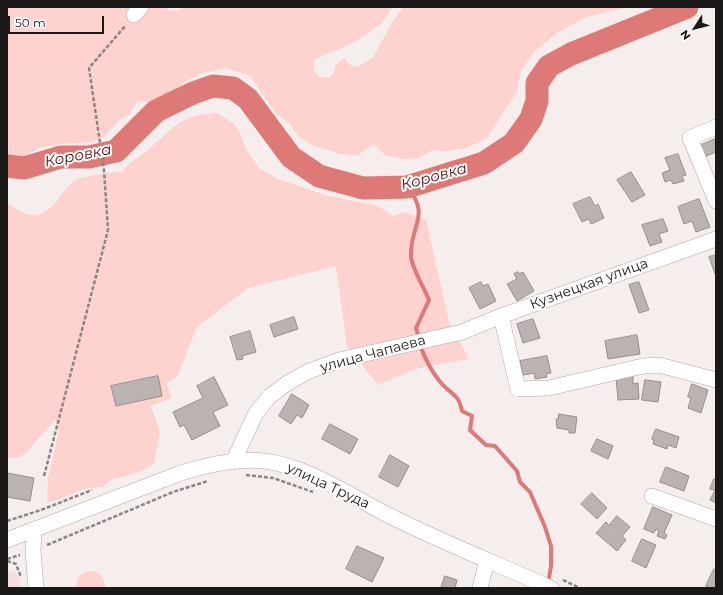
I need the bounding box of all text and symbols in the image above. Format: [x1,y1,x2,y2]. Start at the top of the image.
scale bar [10,8,106,34]
north arrow [675,8,715,48]
text: 50 m [15,15,46,30]
text: N [677,27,694,43]
water label: Коровка [43,141,113,171]
water label: Коровка [399,160,469,194]
street label: Кузнецкая улица [528,255,650,313]
street label: улица Чапаева [318,332,428,376]
street label: улица Труда [284,459,372,513]

